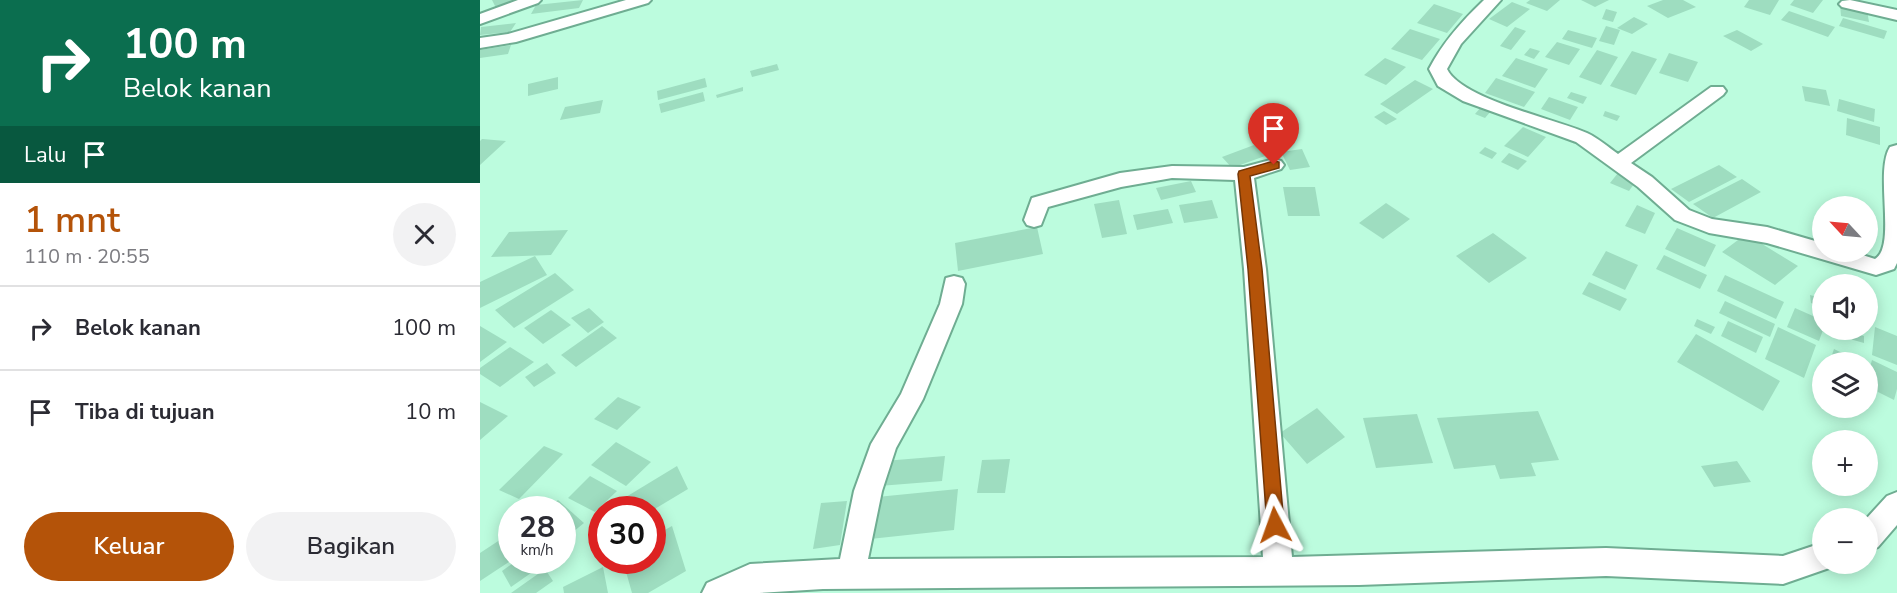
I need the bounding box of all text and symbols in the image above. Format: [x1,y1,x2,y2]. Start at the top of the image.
text: 100 m [123,16,247,73]
icon: right [24,24,102,102]
text: Belok kanan [123,70,272,107]
pin [1248,103,1299,165]
icon: arrive [1257,112,1290,145]
icon: arrive [78,138,111,171]
text: Lalu [24,140,66,170]
text: 1 mnt [24,196,120,245]
north arrow [1812,196,1878,262]
map controls [1812,196,1878,574]
button: close [393,203,456,266]
text: 110 m · 20:55 [24,243,150,270]
button: sound [1812,274,1878,340]
icon: right [24,312,57,345]
text: Belok kanan [75,313,201,343]
text: 100 m [392,313,456,343]
button: layers [1812,352,1878,418]
icon: arrive [24,396,57,429]
text: Tiba di tujuan [75,397,215,427]
text: 10 m [405,397,456,427]
button: + [1812,430,1878,496]
position arrow [1243,493,1307,557]
speed limit sign: 30 [588,496,666,574]
text: 28 [519,507,555,548]
button: − [1812,508,1878,574]
button: Keluar [24,512,234,581]
button: Bagikan [246,512,456,581]
text: km/h [520,540,554,560]

